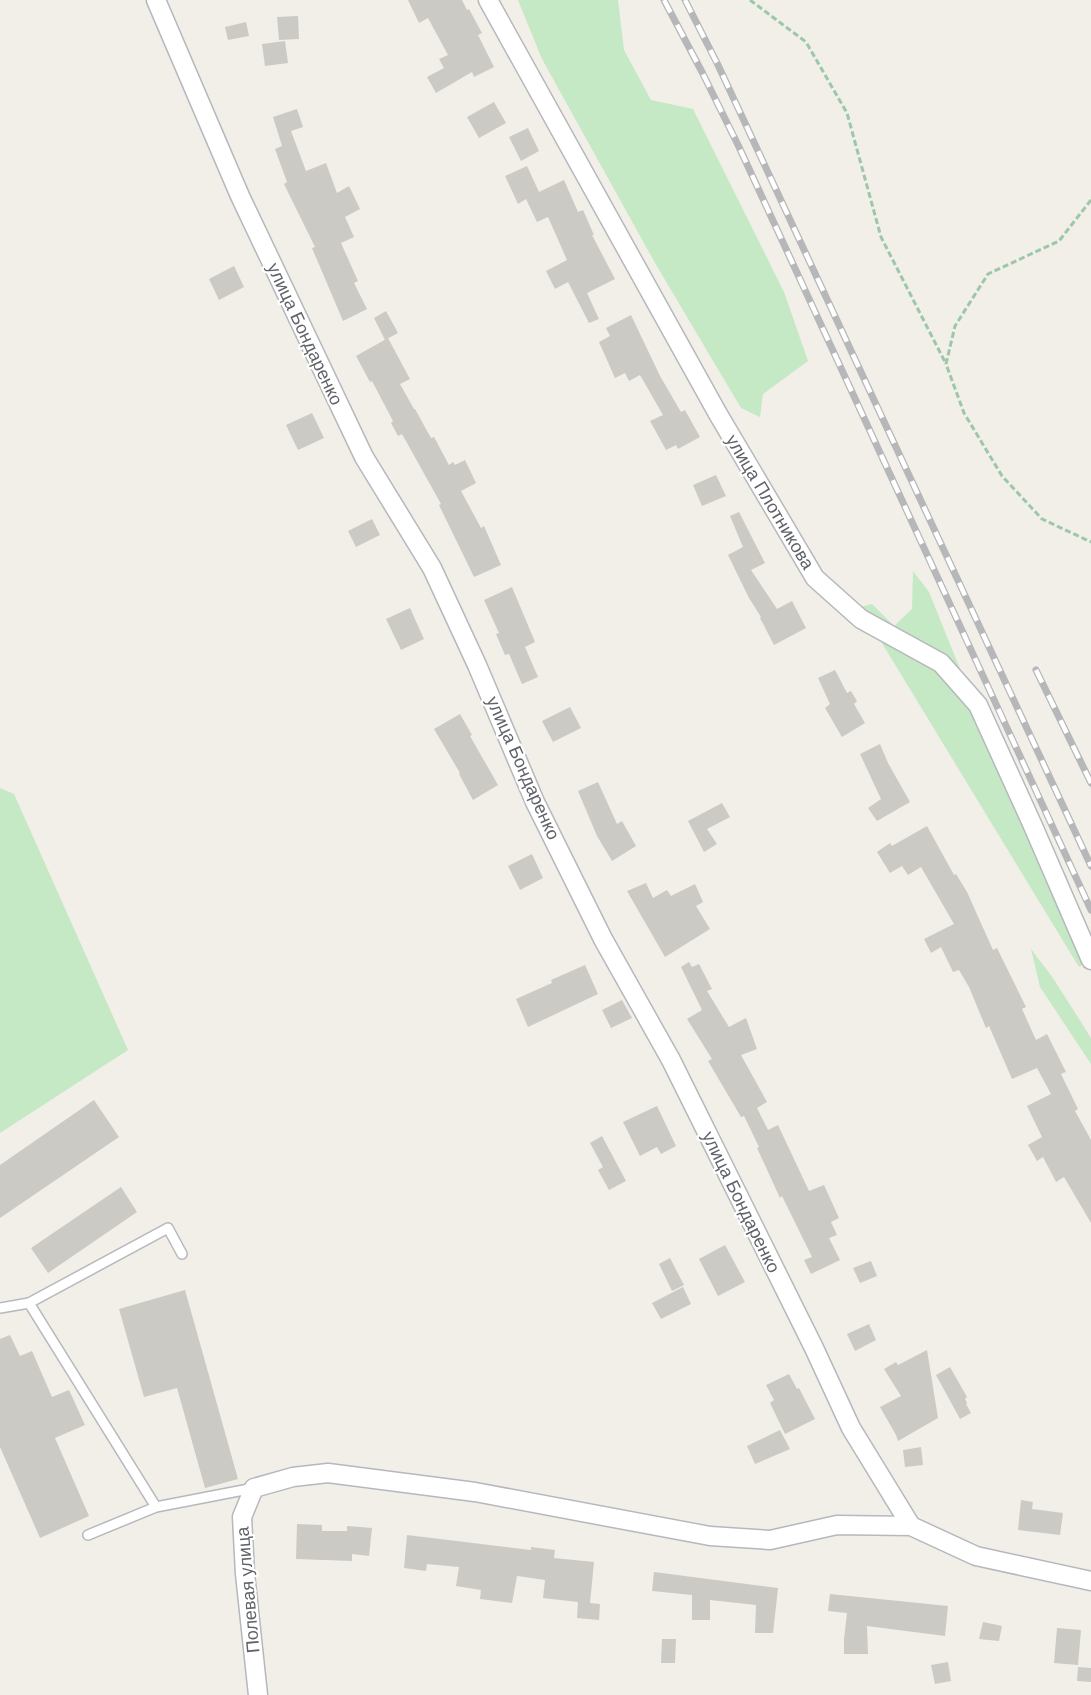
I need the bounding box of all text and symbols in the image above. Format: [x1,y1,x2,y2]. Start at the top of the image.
street label: улица Бондаренко [263,260,347,408]
street label: улица Плотникова [722,431,819,574]
street label: улица Бондаренко [482,693,564,843]
street label: улица Бондаренко [698,1128,784,1276]
street label: Полевая улица [232,1525,263,1654]

